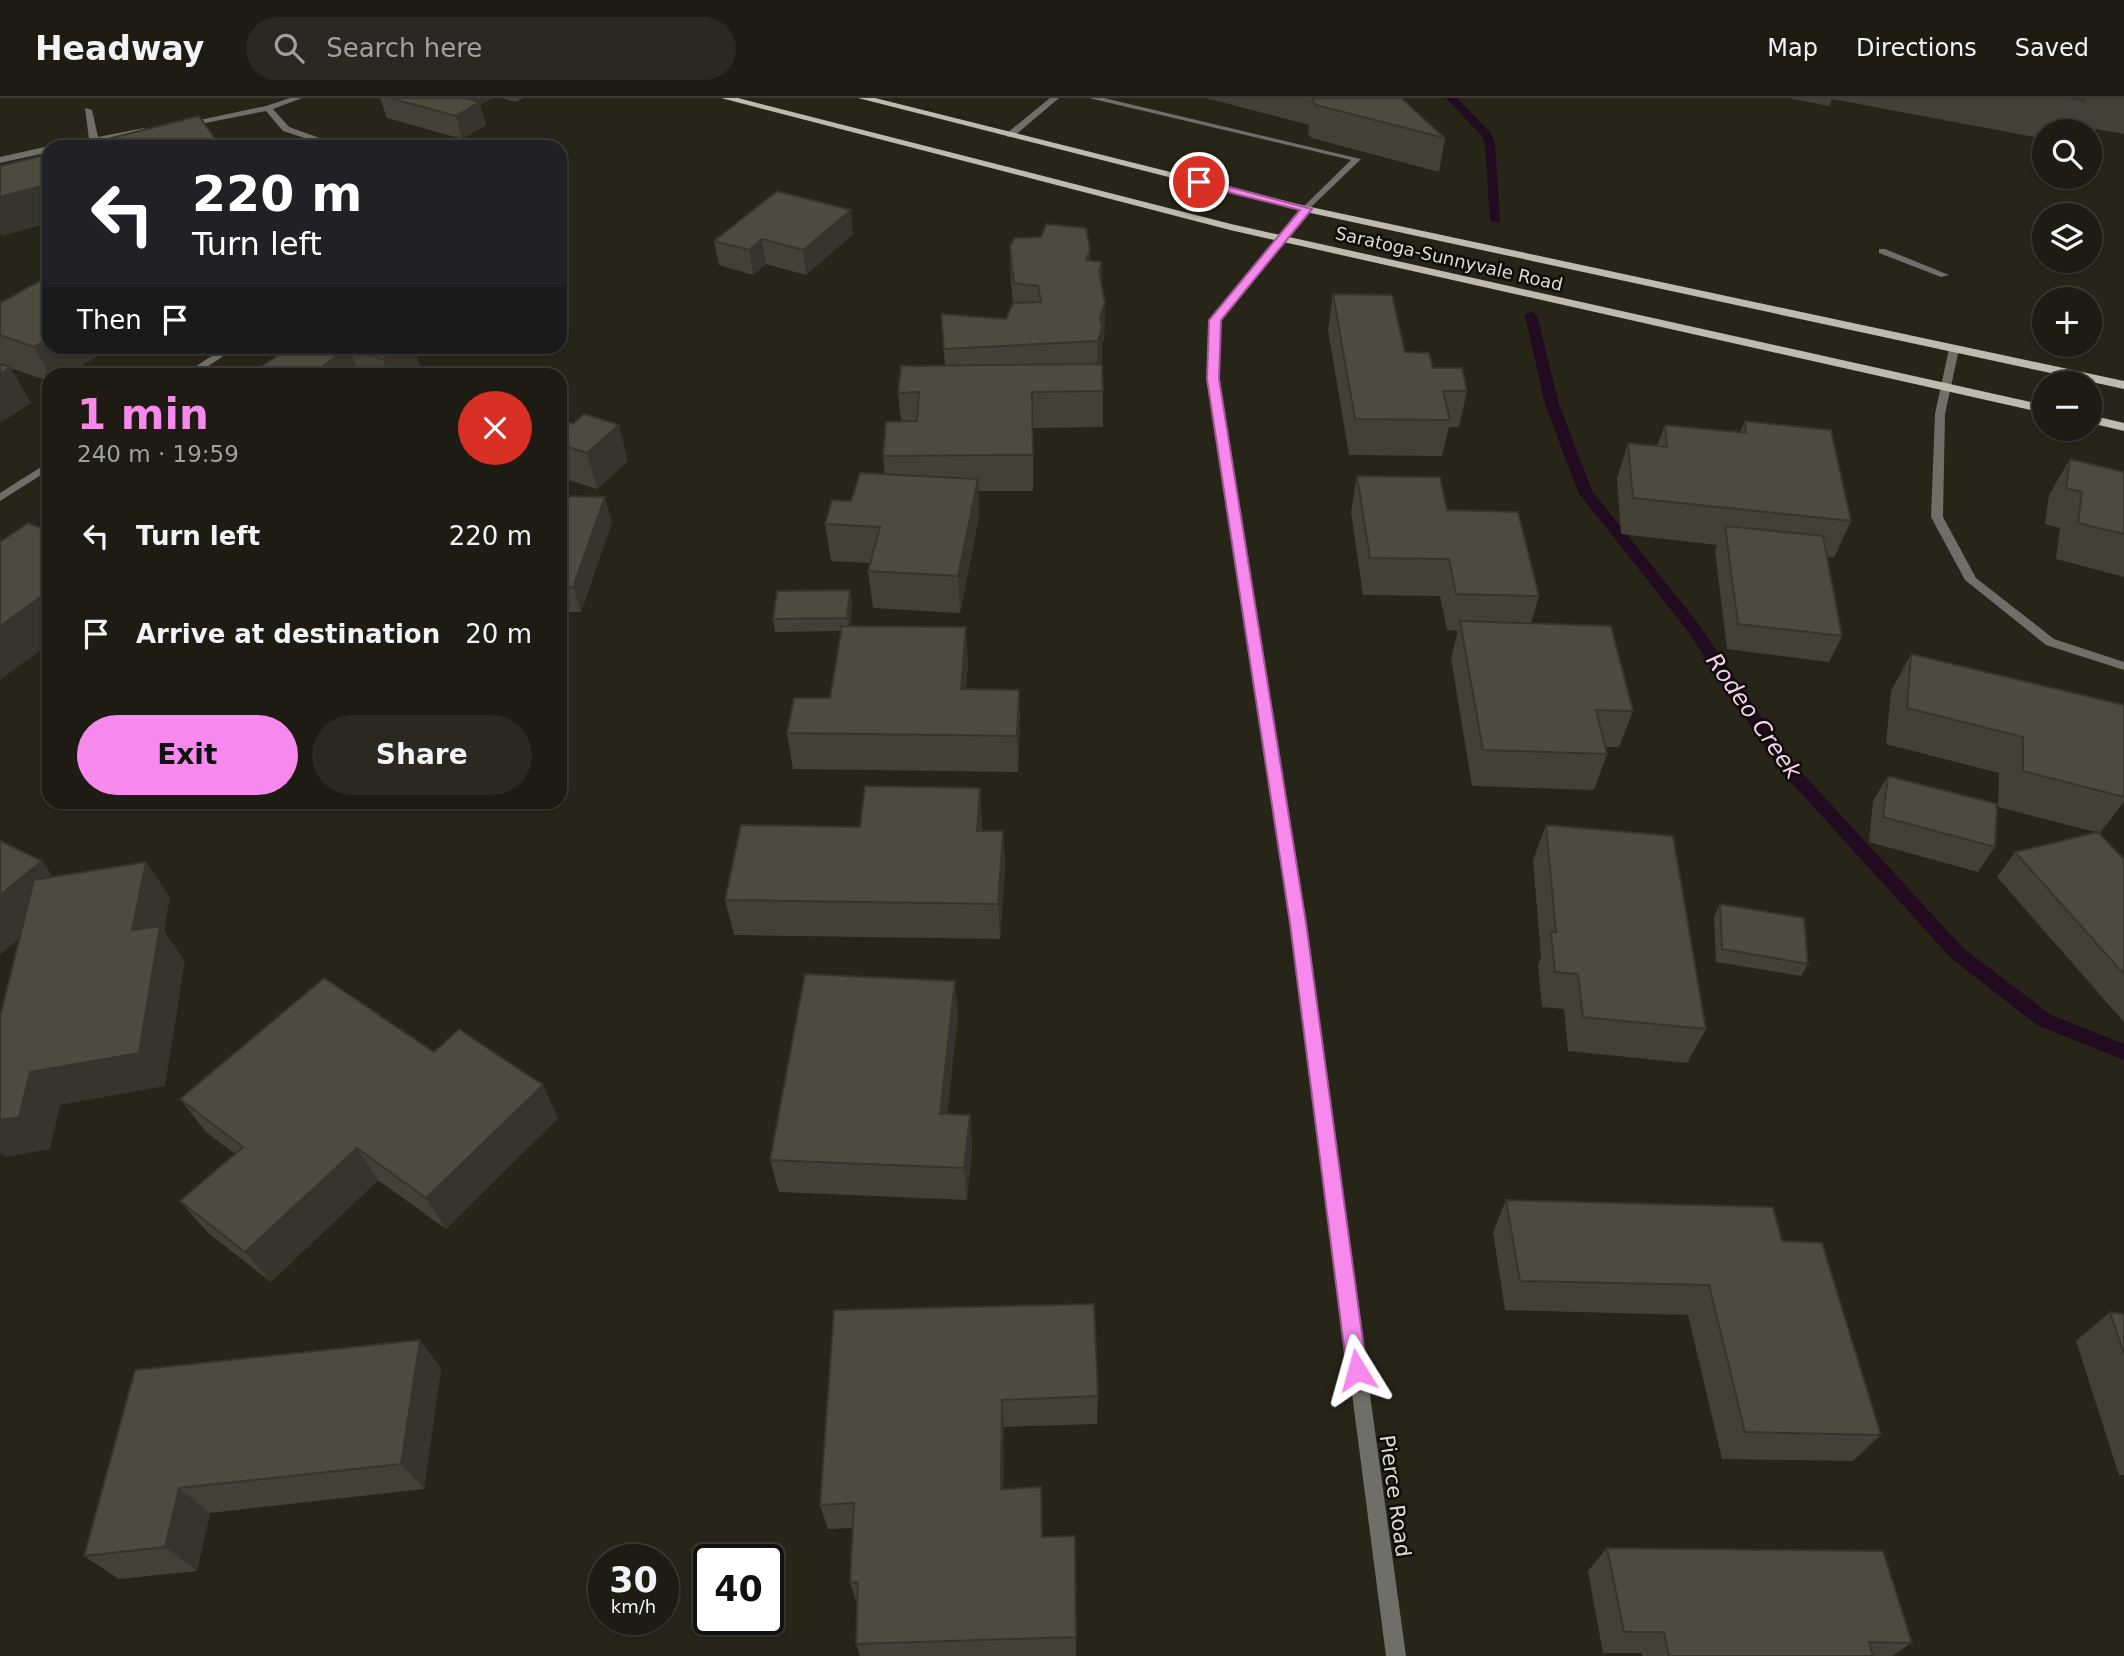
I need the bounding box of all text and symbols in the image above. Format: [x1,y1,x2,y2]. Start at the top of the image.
search box [246,17,736,80]
text: Headway [35,29,204,68]
icon: search [270,29,308,67]
text: Search here [326,33,482,63]
text: Map [1767,34,1818,62]
text: Directions [1856,34,1977,62]
text: Saved [2015,34,2089,62]
map controls [2032,119,2102,441]
button: search [2032,119,2102,189]
pin [1169,152,1229,212]
icon: arrive [1180,163,1218,201]
text: 220 m [192,166,362,223]
icon: left [77,168,168,259]
button: layers [2032,203,2102,273]
street label: Saratoga-Sunnyvale Road [1333,222,1565,295]
text: Turn left [192,225,322,263]
button: + [2032,287,2102,357]
icon: arrive [156,301,194,339]
text: Then [77,305,142,335]
button: − [2032,371,2102,441]
text: 1 min [77,390,209,439]
button: close [458,391,532,465]
text: 240 m · 19:59 [77,441,239,467]
icon: left [77,517,115,555]
text: Turn left [136,521,260,551]
text: 220 m [449,521,532,551]
icon: arrive [77,615,115,653]
text: Arrive at destination [136,619,440,649]
text: 20 m [465,619,532,649]
water label: Rodeo Creek [1701,648,1808,785]
button: Exit [77,715,298,795]
button: Share [312,715,532,795]
position arrow [1320,1333,1394,1407]
street label: Pierce Road [1375,1433,1415,1559]
speed limit sign: 40 [693,1544,784,1635]
text: 30 [609,1560,658,1600]
text: km/h [611,1596,656,1617]

